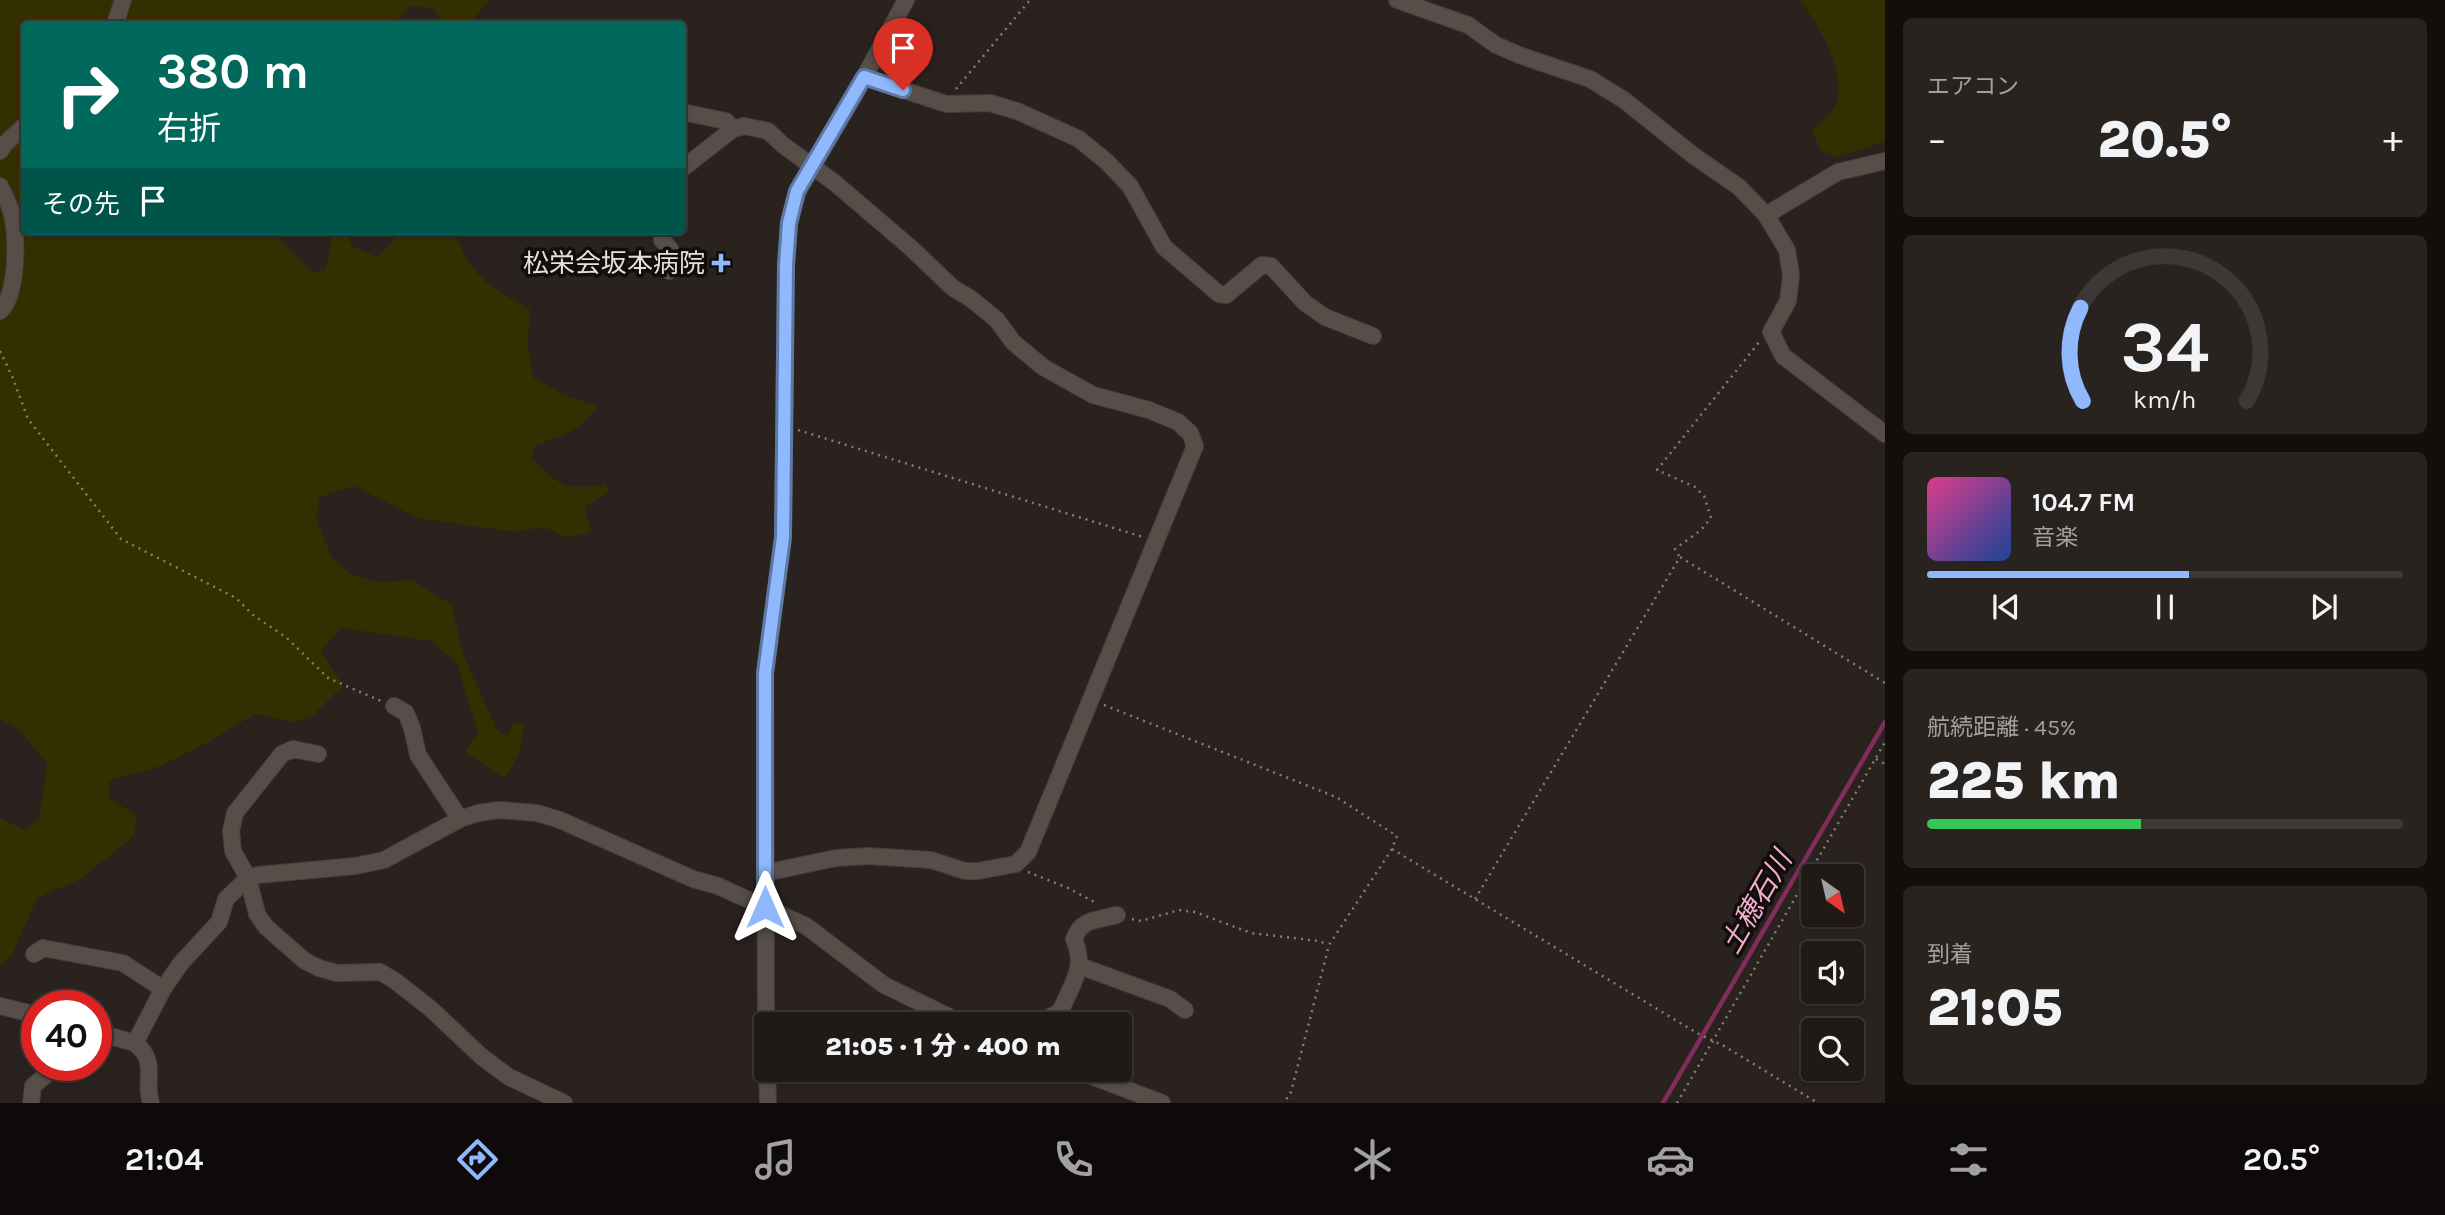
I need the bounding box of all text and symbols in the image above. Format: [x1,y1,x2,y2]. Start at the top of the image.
pin [873,18,933,90]
icon: arrive [884,29,922,67]
text: 380 m [157,43,309,100]
icon: right [42,49,133,140]
text: エアコン [1927,73,2019,100]
text: 20.5° [2097,109,2233,170]
text: 右折 [157,110,221,147]
text: − [1927,117,1947,162]
text: + [2383,117,2403,162]
icon: arrive [134,182,172,220]
text: その先 [42,189,120,220]
place label: 松栄会坂本病院 [523,248,705,279]
marker: 松栄会坂本病院 [711,253,731,273]
text: 34 [2121,304,2209,389]
text: km/h [2133,384,2197,413]
text: 104.7 FM [2032,487,2135,518]
text: 音楽 [2032,524,2078,551]
icon: previous [1987,588,2025,626]
icon: pause [2146,588,2184,626]
icon: next [2305,588,2343,626]
text: 航続距離 · 45% [1927,714,2077,741]
text: 225 km [1927,750,2120,811]
water label: 土穂石川 [1714,843,1800,959]
north arrow [1801,864,1864,928]
map controls [1801,864,1864,1081]
position arrow [728,870,802,944]
button: sound [1801,941,1864,1004]
text: 到着 [1927,941,1973,968]
text: 21:05 [1927,977,2062,1038]
speed limit sign: 40 [21,990,112,1081]
button: search [1801,1018,1864,1081]
text: 21:05 · 1 分 · 400 m [825,1031,1061,1062]
icon: directions [453,1135,502,1184]
icon: music [751,1135,800,1184]
icon: phone [1049,1135,1098,1184]
icon: climate [1348,1135,1397,1184]
icon: car [1646,1135,1695,1184]
icon: filters [1944,1135,1993,1184]
text: 21:04 [125,1141,203,1178]
text: 20.5° [2243,1141,2320,1178]

